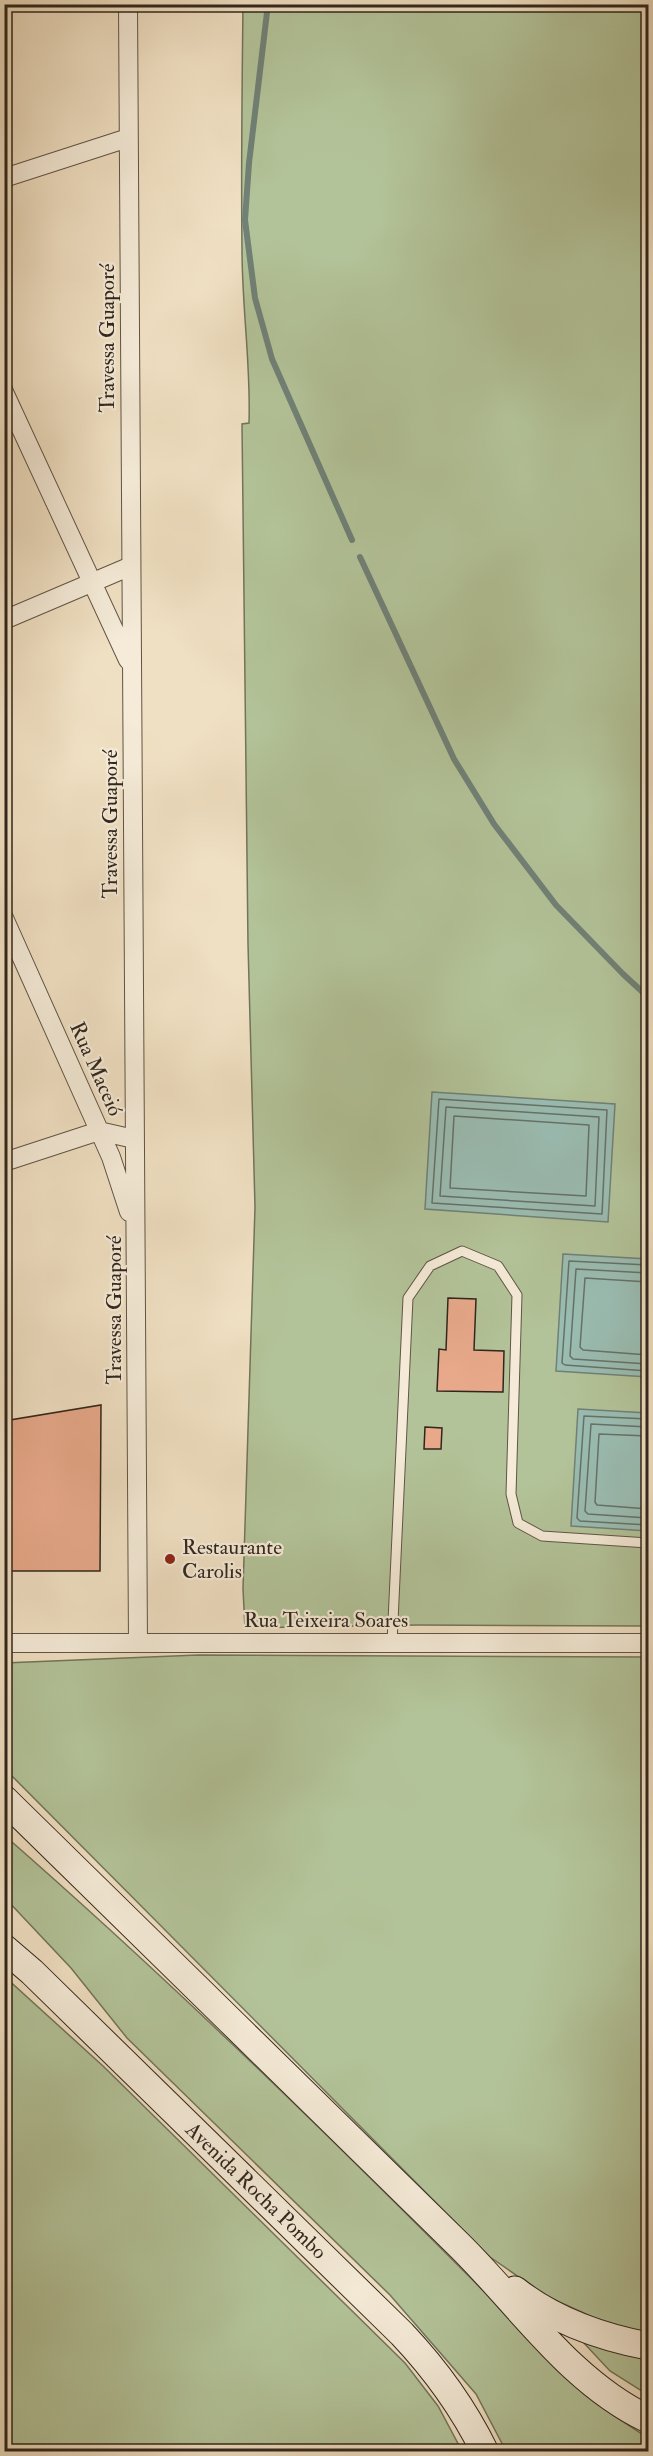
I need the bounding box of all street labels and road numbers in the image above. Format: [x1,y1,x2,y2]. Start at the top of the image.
street label: Travessa Guaporé [94,263,121,412]
street label: Travessa Guaporé [97,749,124,898]
street label: Rua Maceió [63,1018,129,1120]
street label: Travessa Guaporé [101,1235,128,1384]
street label: Rua Teixeira Soares [244,1607,408,1634]
street label: Avenida Rocha Pombo [179,2116,332,2265]

